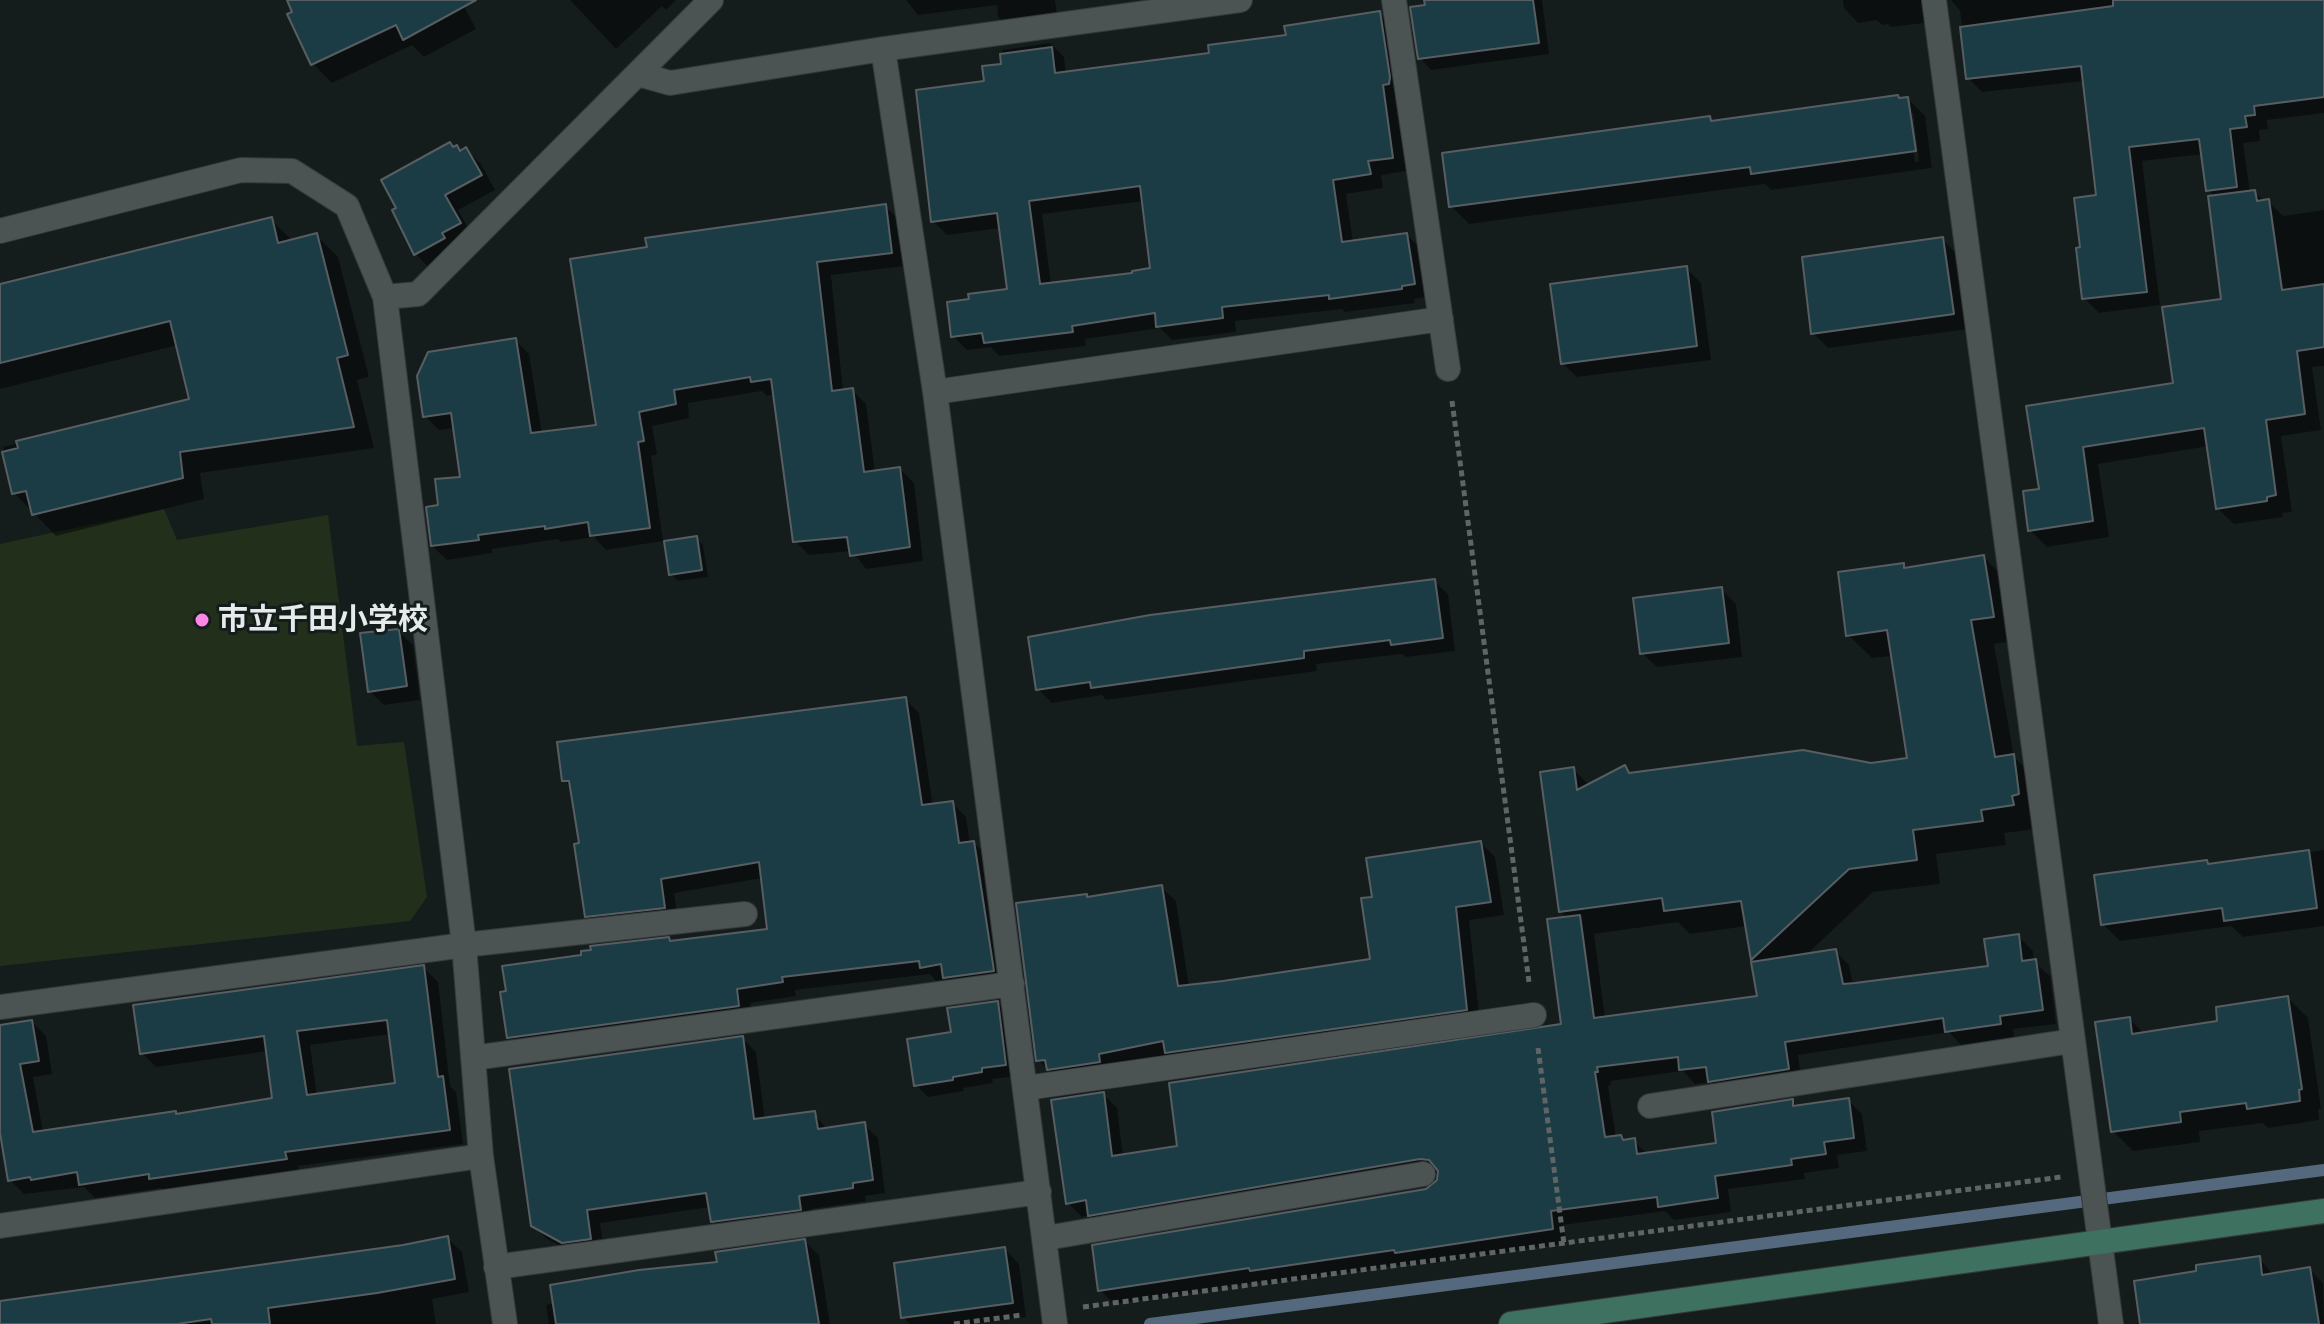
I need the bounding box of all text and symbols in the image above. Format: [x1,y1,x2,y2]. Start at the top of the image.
place label: 市立千田小学校 [218,602,428,638]
marker: 市立千田小学校 [193,611,211,629]

